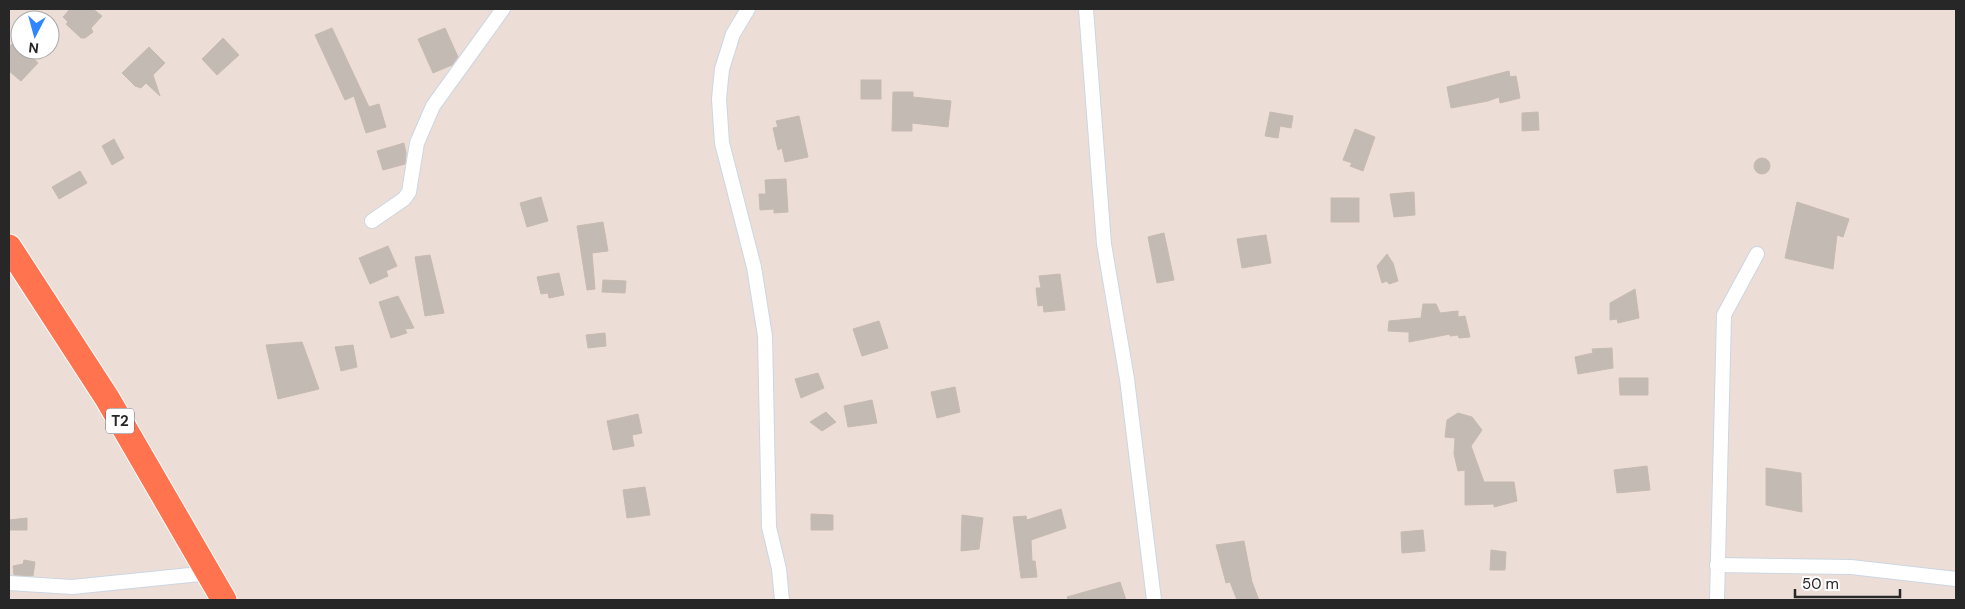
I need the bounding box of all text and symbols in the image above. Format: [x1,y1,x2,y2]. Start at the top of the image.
north arrow [10,10,60,60]
text: N [28,38,40,57]
road number: T2 [106,408,134,434]
scale bar [1795,566,1900,598]
text: 50 m [1802,574,1839,594]

